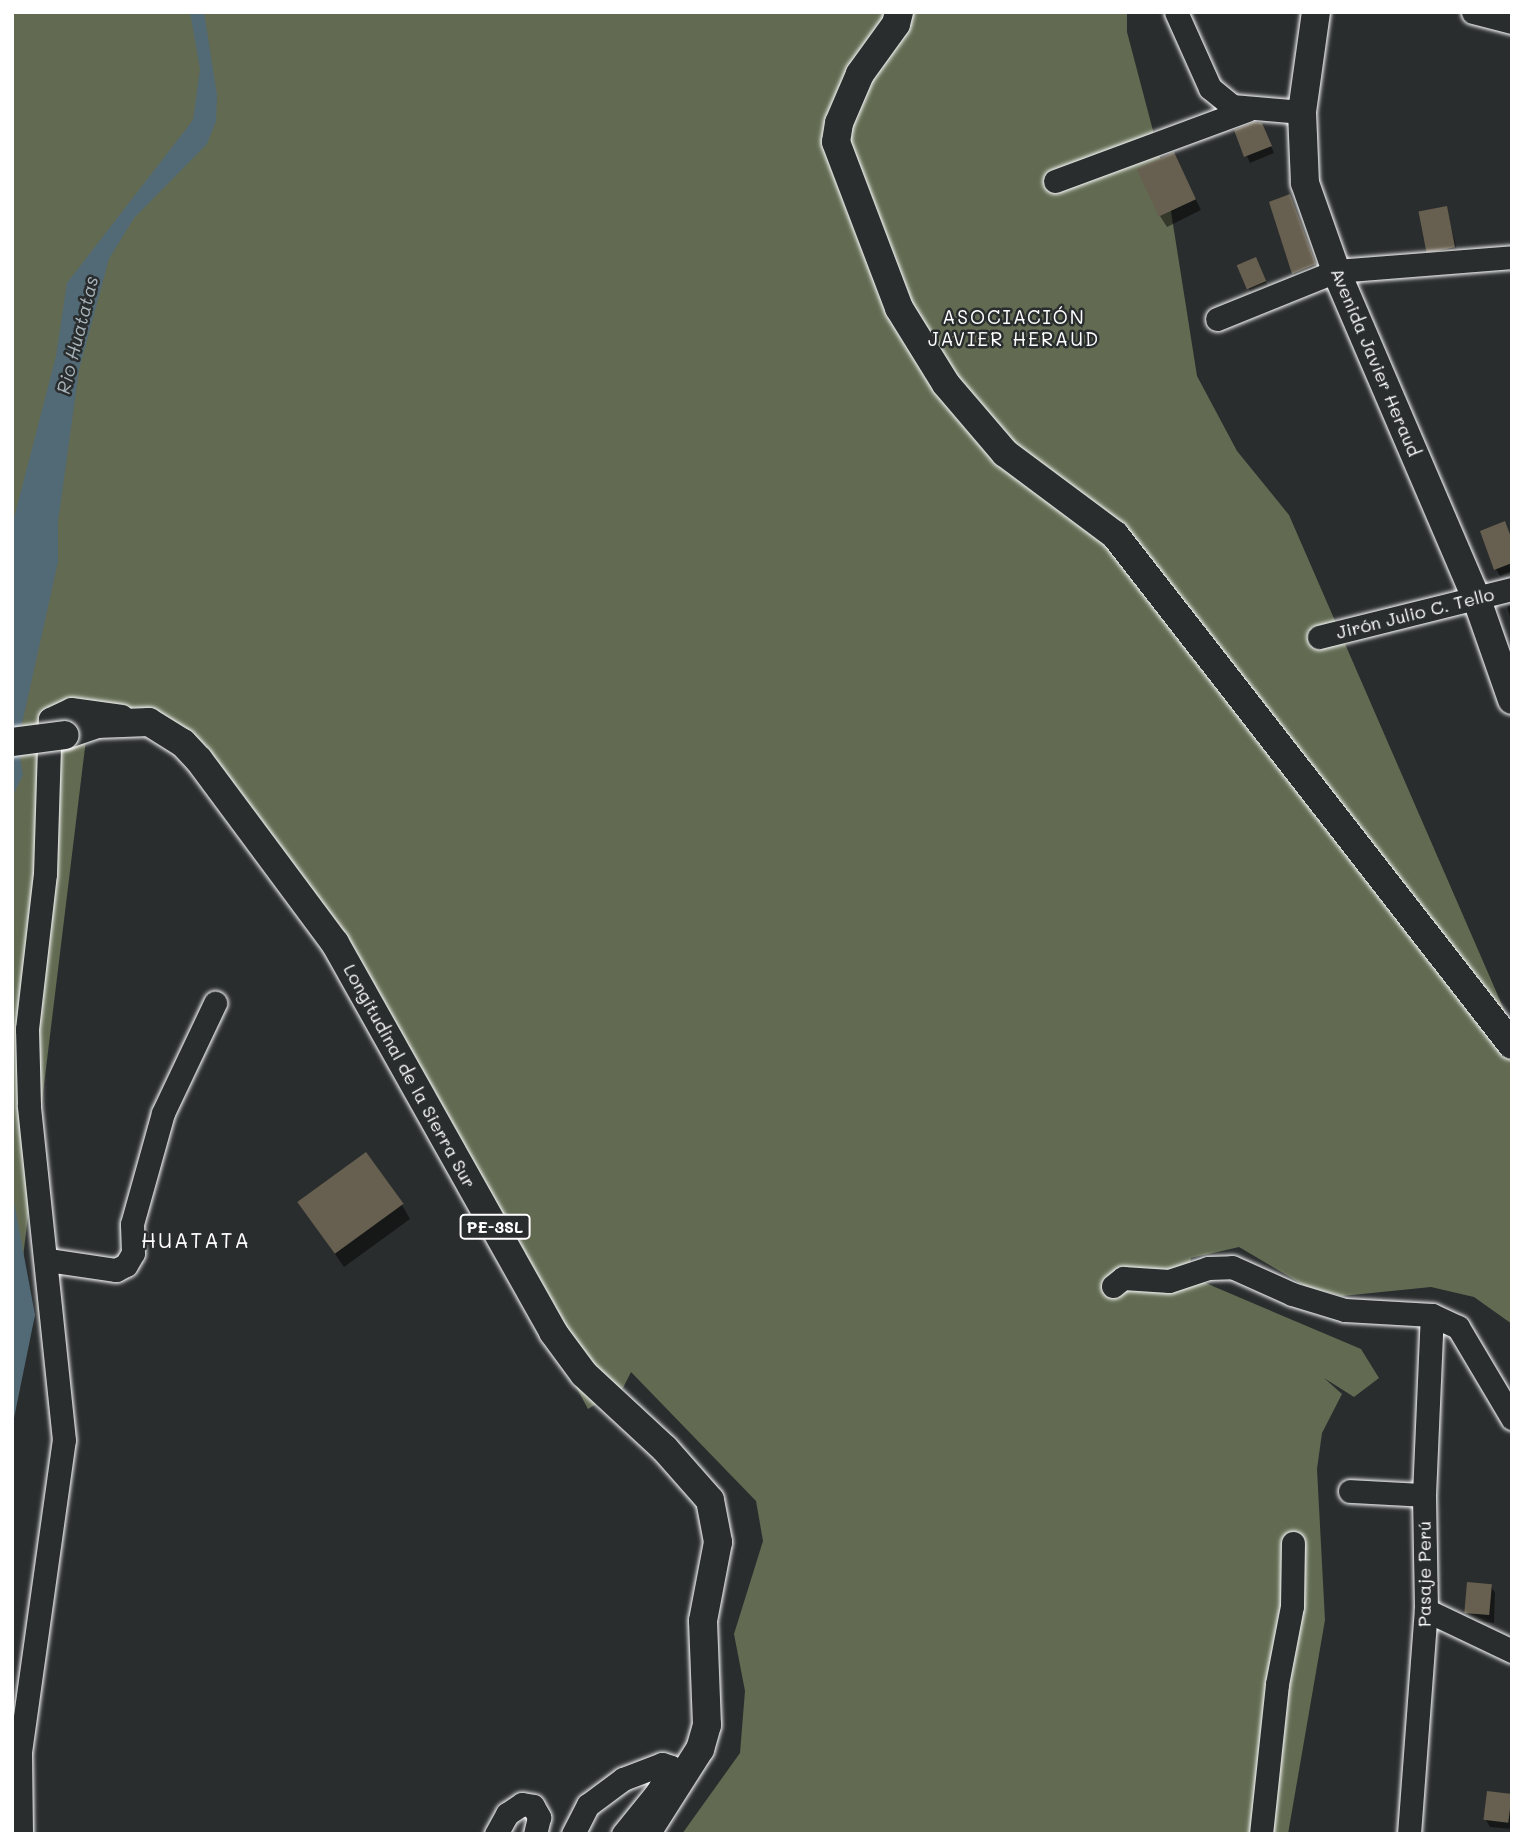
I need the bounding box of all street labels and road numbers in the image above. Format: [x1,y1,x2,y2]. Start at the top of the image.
street label: Avenida Javier Heraud [1326,264,1426,460]
street label: Jirón Julio C. Tello [1334,583,1496,643]
street label: Longitudinal de la Sierra Sur [339,960,481,1192]
road number: PE-3SL [458,1214,532,1240]
street label: Pasaje Perú [1413,1521,1435,1627]

